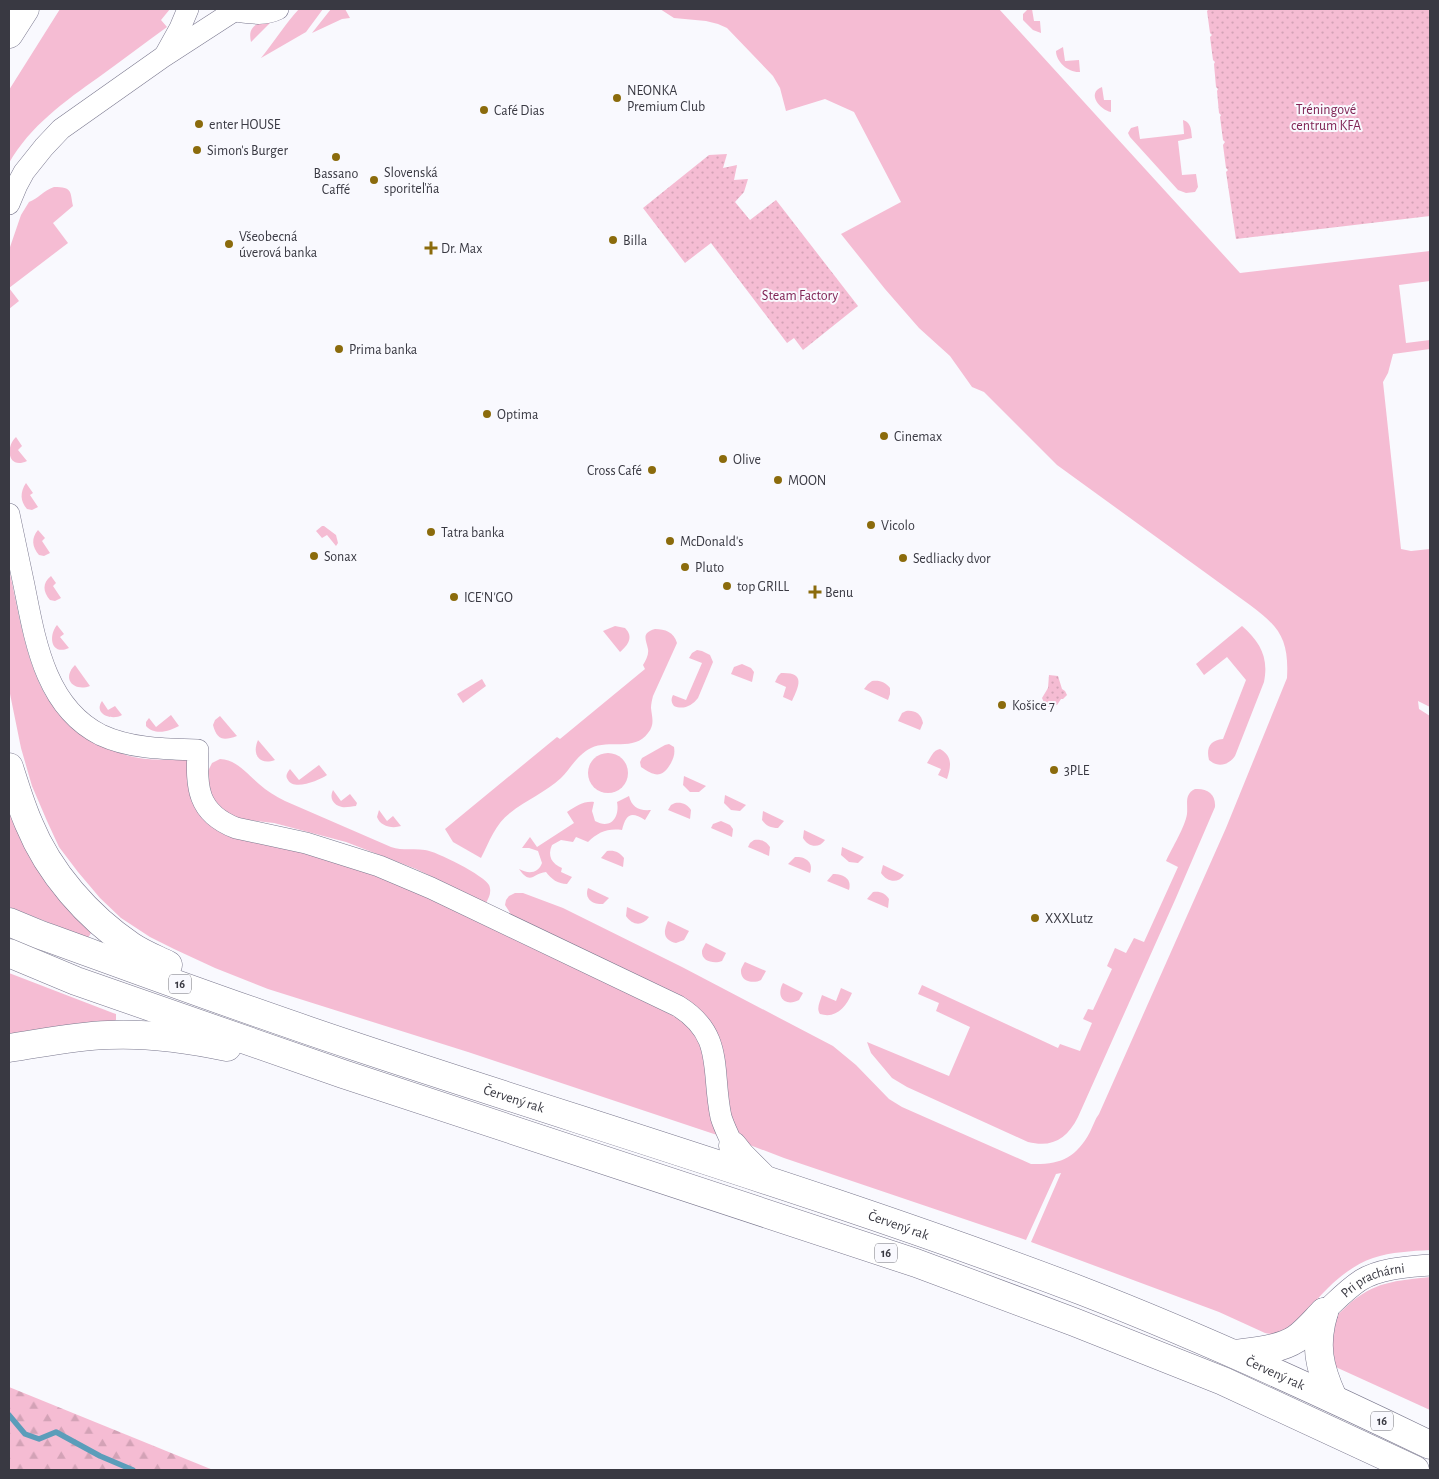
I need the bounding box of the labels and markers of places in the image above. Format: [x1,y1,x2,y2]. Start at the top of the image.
place label: NEONKA Premium Club [627,84,705,114]
marker: NEONKA Premium Club [611,92,623,104]
marker: Café Dias [478,104,490,116]
place label: Café Dias [494,104,544,118]
marker: enter HOUSE [193,118,205,130]
place label: enter HOUSE [209,118,281,132]
marker: Simon's Burger [191,144,203,156]
place label: Simon's Burger [207,144,288,158]
marker: Bassano Caffé [330,151,342,163]
place label: Slovenská sporiteľňa [384,166,440,196]
place label: Bassano Caffé [314,167,359,197]
marker: Slovenská sporiteľňa [368,174,380,186]
place label: Všeobecná úverová banka [239,230,318,260]
marker: Billa [607,234,619,246]
place label: Billa [623,234,648,248]
marker: Všeobecná úverová banka [223,238,235,250]
marker: Dr. Max [425,242,437,254]
place label: Dr. Max [441,242,482,256]
marker: Prima banka [333,343,345,355]
place label: Prima banka [349,343,418,357]
marker: Optima [481,408,493,420]
place label: Optima [497,408,539,422]
marker: Cinemax [878,430,890,442]
place label: Cinemax [894,430,942,444]
marker: Olive [717,453,729,465]
place label: Olive [733,453,761,467]
place label: Cross Café [587,464,642,478]
marker: Cross Café [646,464,658,476]
marker: MOON [772,474,784,486]
place label: MOON [788,474,826,488]
marker: Vicolo [865,519,877,531]
place label: Vicolo [881,519,915,533]
marker: Tatra banka [425,526,437,538]
place label: Tatra banka [441,526,505,540]
marker: McDonald's [664,535,676,547]
place label: McDonald's [680,535,743,549]
marker: Sonax [308,550,320,562]
place label: Sonax [324,550,357,564]
marker: Sedliacky dvor [897,552,909,564]
place label: Sedliacky dvor [913,552,991,566]
marker: Pluto [679,561,691,573]
place label: Pluto [695,561,724,575]
marker: top GRILL [721,580,733,592]
place label: top GRILL [737,580,789,594]
marker: Benu [809,586,821,598]
place label: Benu [825,586,853,600]
marker: ICE'N'GO [448,591,460,603]
place label: ICE'N'GO [464,591,513,605]
marker: Košice 7 [996,699,1008,711]
place label: Košice 7 [1012,699,1055,713]
marker: 3PLE [1048,764,1060,776]
place label: 3PLE [1064,764,1090,778]
marker: XXXLutz [1029,912,1041,924]
place label: XXXLutz [1045,912,1093,926]

